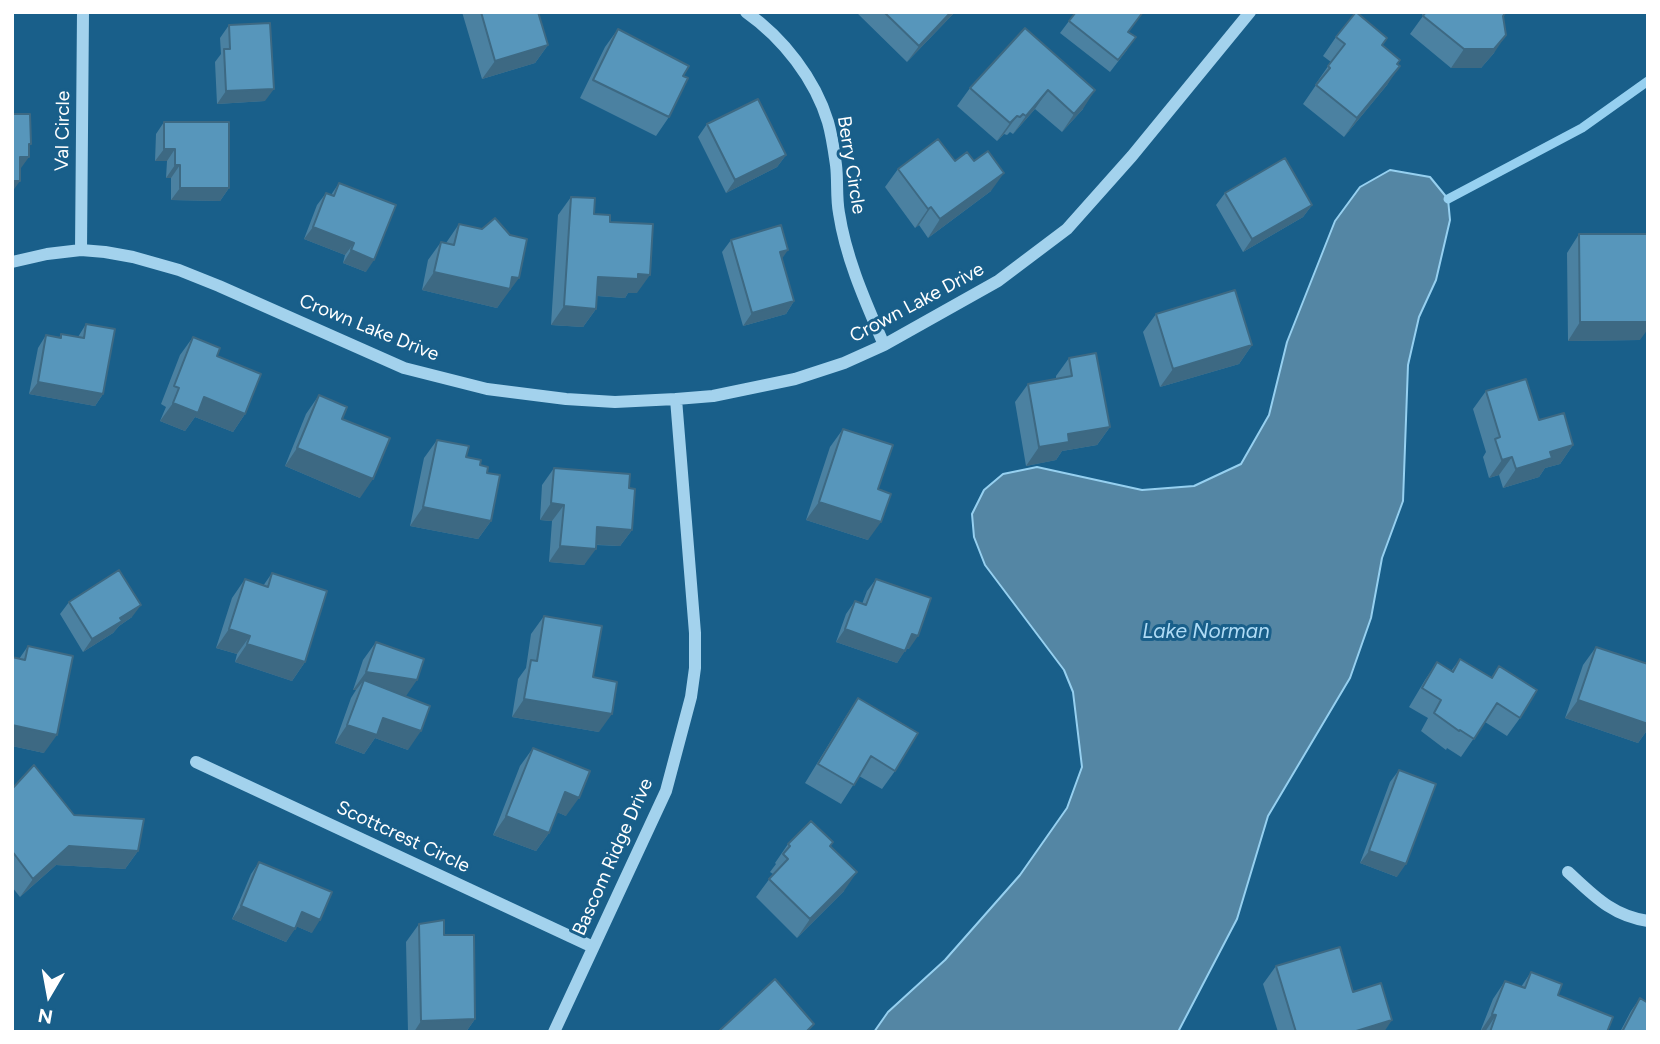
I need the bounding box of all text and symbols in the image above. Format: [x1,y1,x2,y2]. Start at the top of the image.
street label: Val Circle [51,91,75,171]
street label: Berry Circle [832,114,870,216]
street label: Crown Lake Drive [846,258,988,348]
street label: Crown Lake Drive [296,290,442,366]
water label: Lake Norman [1142,619,1270,645]
street label: Bascom Ridge Drive [568,775,658,939]
street label: Scottcrest Circle [333,796,473,878]
north arrow [14,960,84,1030]
text: N [36,1004,54,1029]

